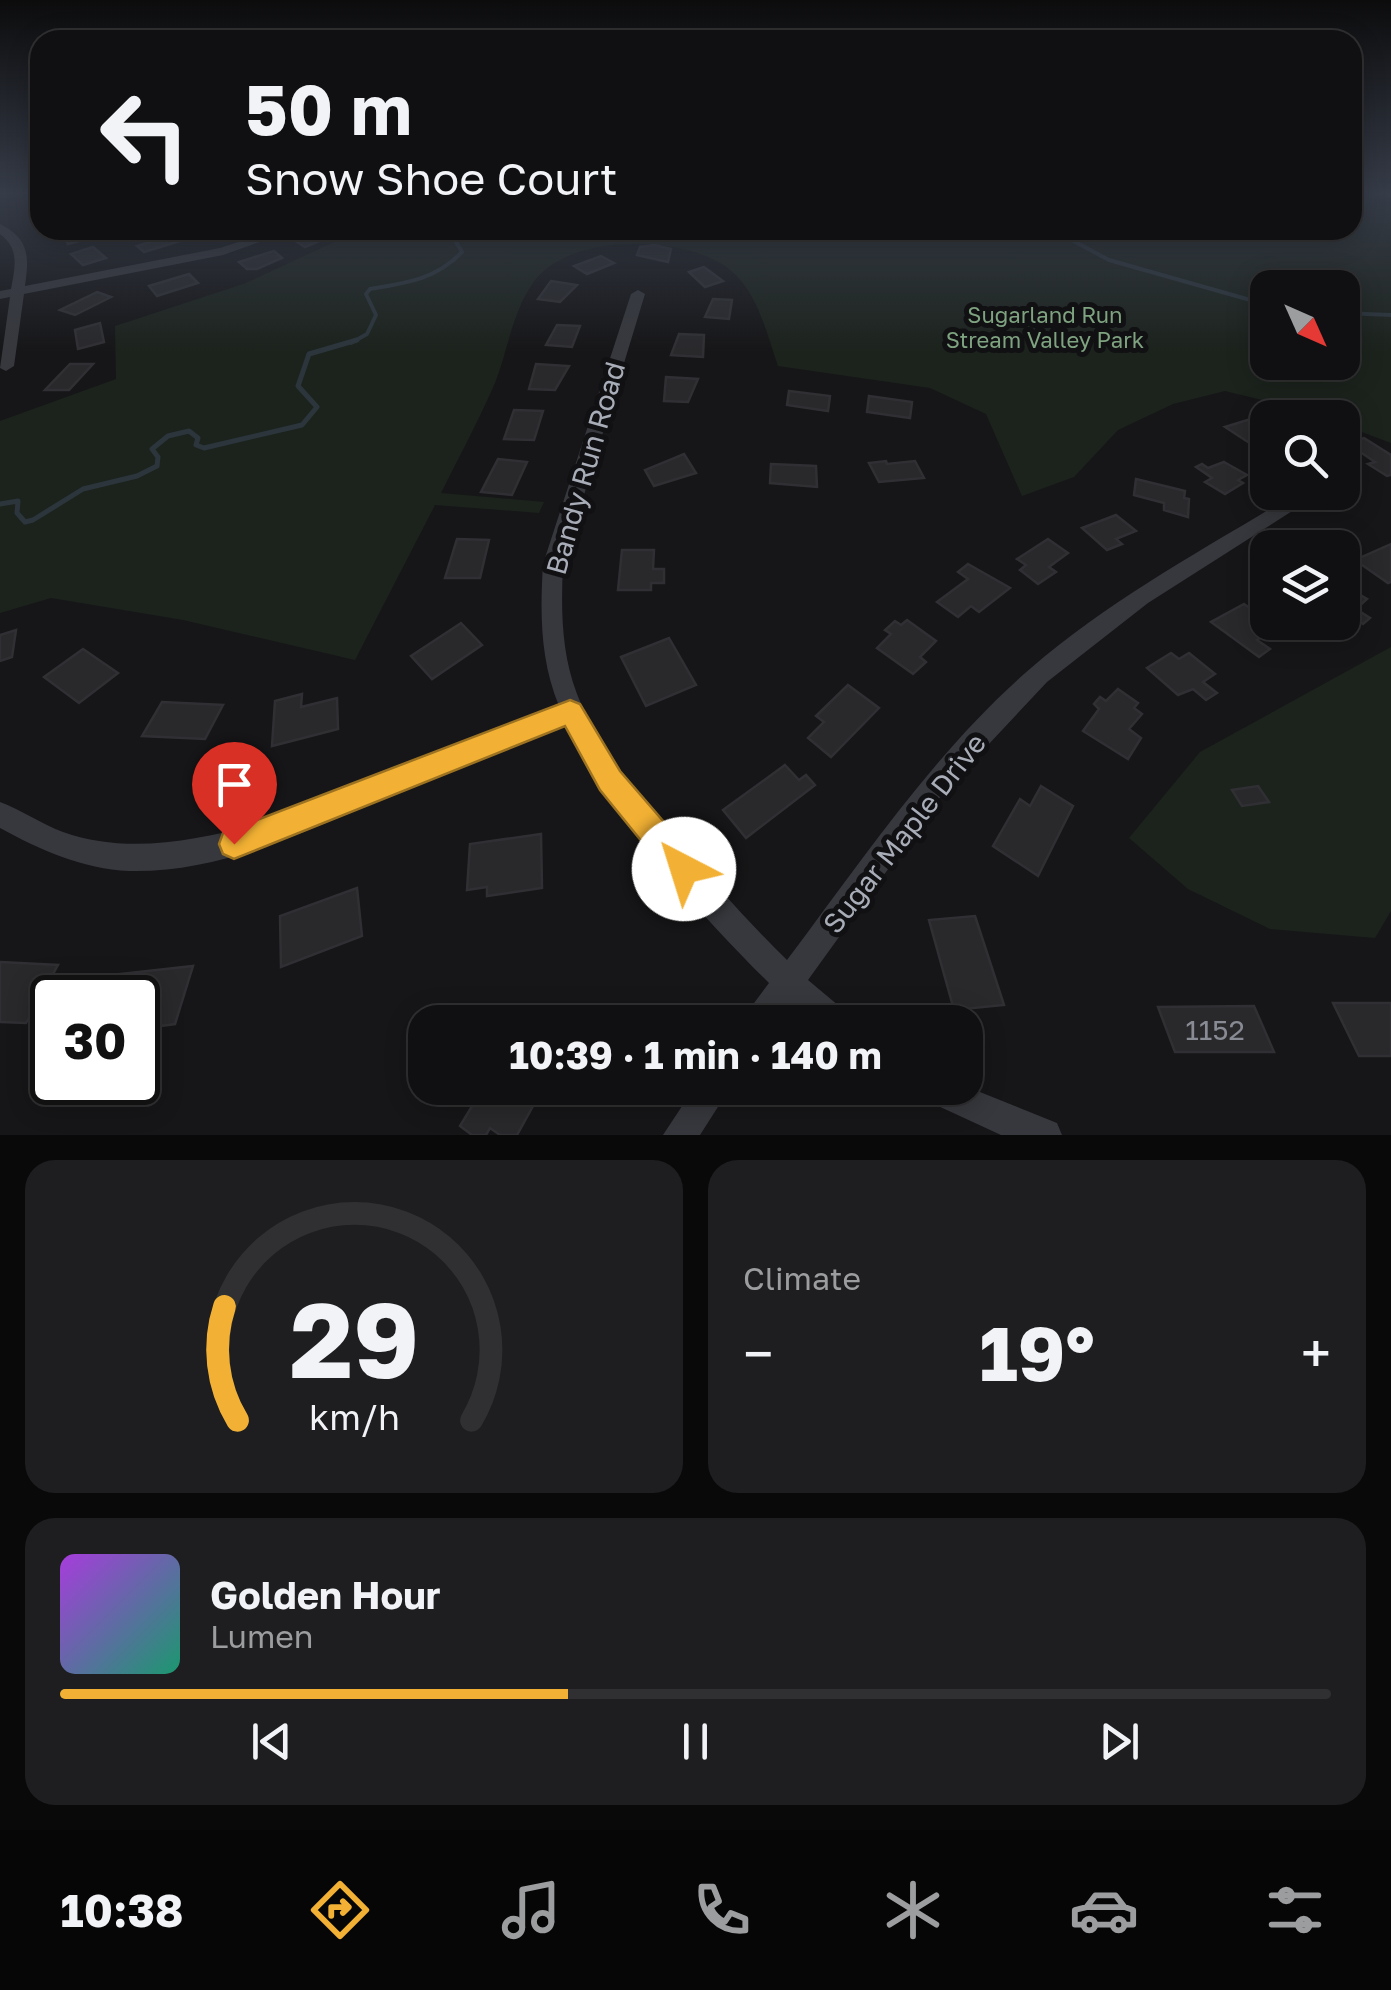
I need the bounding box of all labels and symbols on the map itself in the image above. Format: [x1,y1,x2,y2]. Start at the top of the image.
north arrow [1250,270,1360,380]
park label: Sugarland Run Stream Valley Park [946,301,1144,353]
street label: Bandy Run Road [539,358,631,578]
street label: Sugar Maple Drive [816,727,992,939]
pin [192,742,277,845]
position arrow [632,817,736,921]
speed limit sign: 30 [30,975,160,1105]
house number: 1152 [1185,1013,1245,1046]

